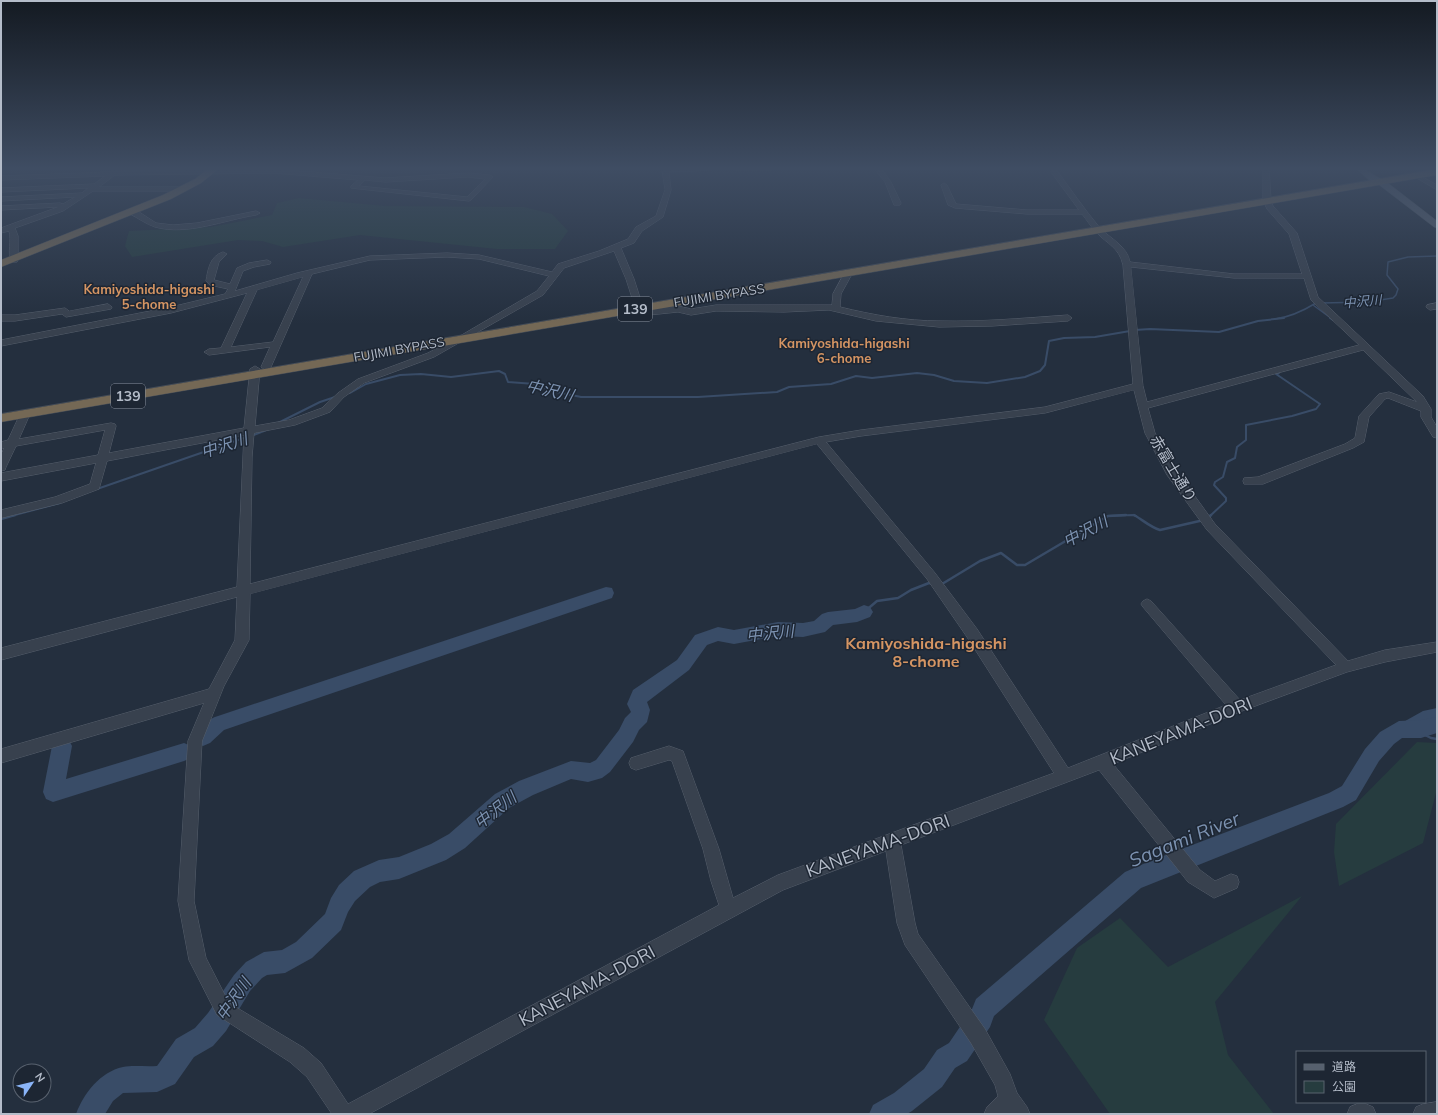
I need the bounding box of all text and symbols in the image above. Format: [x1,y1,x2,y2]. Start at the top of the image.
street label: FUJIMI BYPASS [672,280,766,310]
district label: Kamiyoshida-higashi 5-chome [83,281,215,312]
water label: 中沢川 [1342,291,1384,311]
road number: 139 [618,297,652,321]
street label: FUJIMI BYPASS [352,333,446,365]
district label: Kamiyoshida-higashi 6-chome [778,335,910,366]
water label: 中沢川 [524,375,578,406]
road number: 139 [111,384,145,408]
water label: 中沢川 [198,427,252,462]
street label: 赤富士通り [1146,432,1201,506]
water label: 中沢川 [1059,510,1113,551]
water label: 中沢川 [745,620,797,645]
district label: Kamiyoshida-higashi 8-chome [845,633,1007,671]
street label: KANEYAMA-DORI [1106,691,1255,770]
water label: 中沢川 [470,786,522,833]
water label: Sagami River [1125,806,1244,872]
street label: KANEYAMA-DORI [803,809,953,882]
street label: KANEYAMA-DORI [514,940,659,1031]
water label: 中沢川 [211,972,256,1024]
legend [1296,1051,1426,1103]
text: 道路 [1332,1059,1356,1074]
north arrow [12,1063,52,1103]
text: N [32,1070,48,1085]
text: 公園 [1332,1079,1356,1094]

